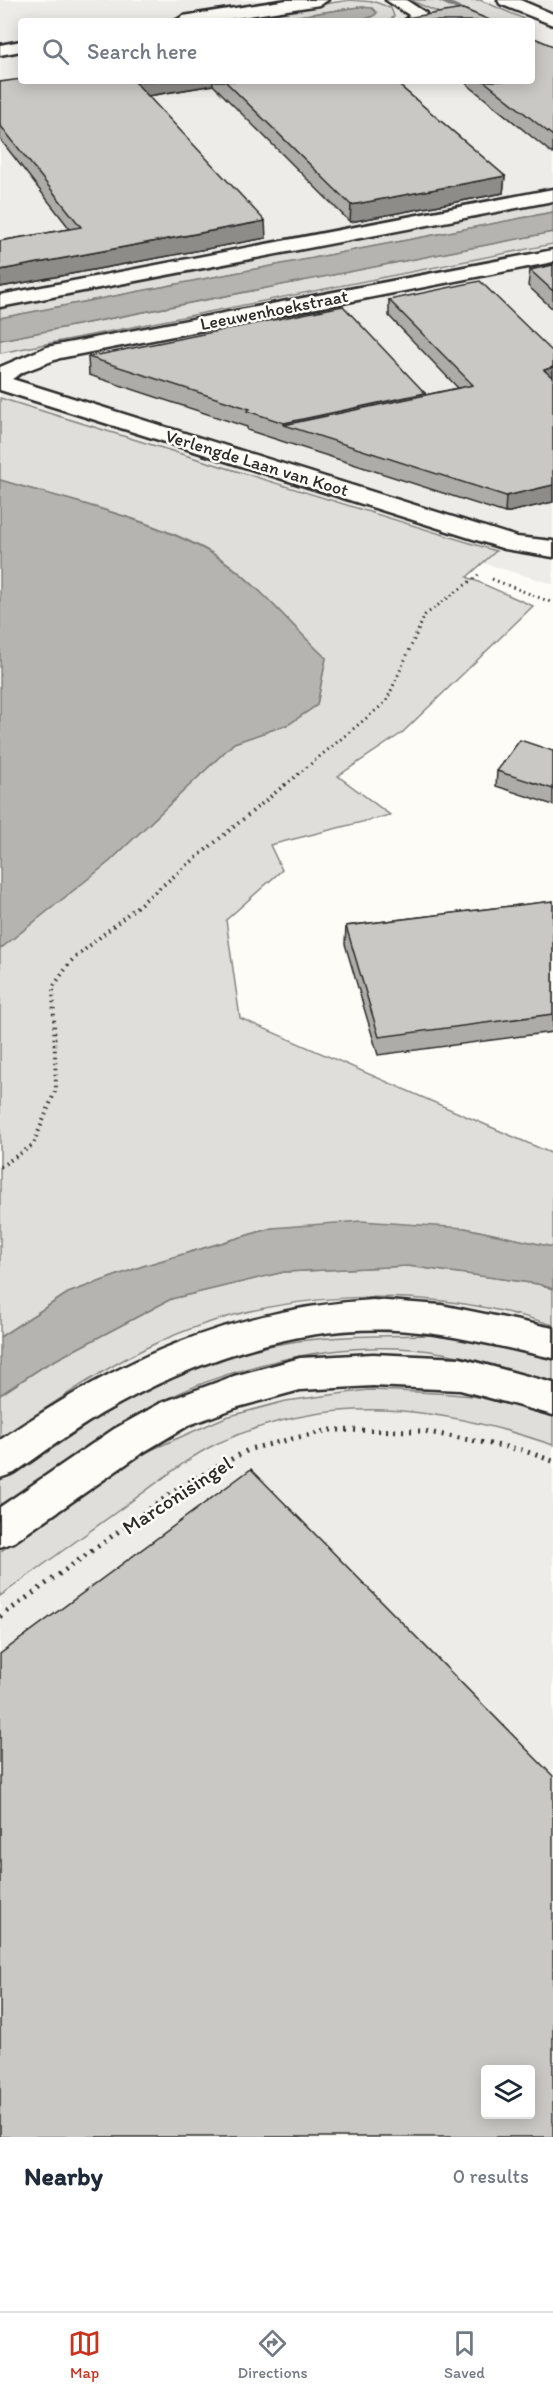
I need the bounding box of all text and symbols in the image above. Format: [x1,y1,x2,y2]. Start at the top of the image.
search box [18,18,535,84]
icon: search [39,35,72,68]
text: Search here [87,38,197,65]
street label: Leeuwenhoekstraat [198,285,350,335]
street label: Verlengde Laan van Koot [163,425,351,501]
street label: Marconisingel [117,1450,237,1540]
map controls [481,2065,535,2119]
button: layers [481,2065,535,2119]
text: Nearby [24,2160,103,2192]
text: 0 results [453,2164,529,2188]
tab: Map [68,2327,101,2382]
tab: Directions [237,2327,308,2382]
tab: Saved [444,2327,485,2382]

